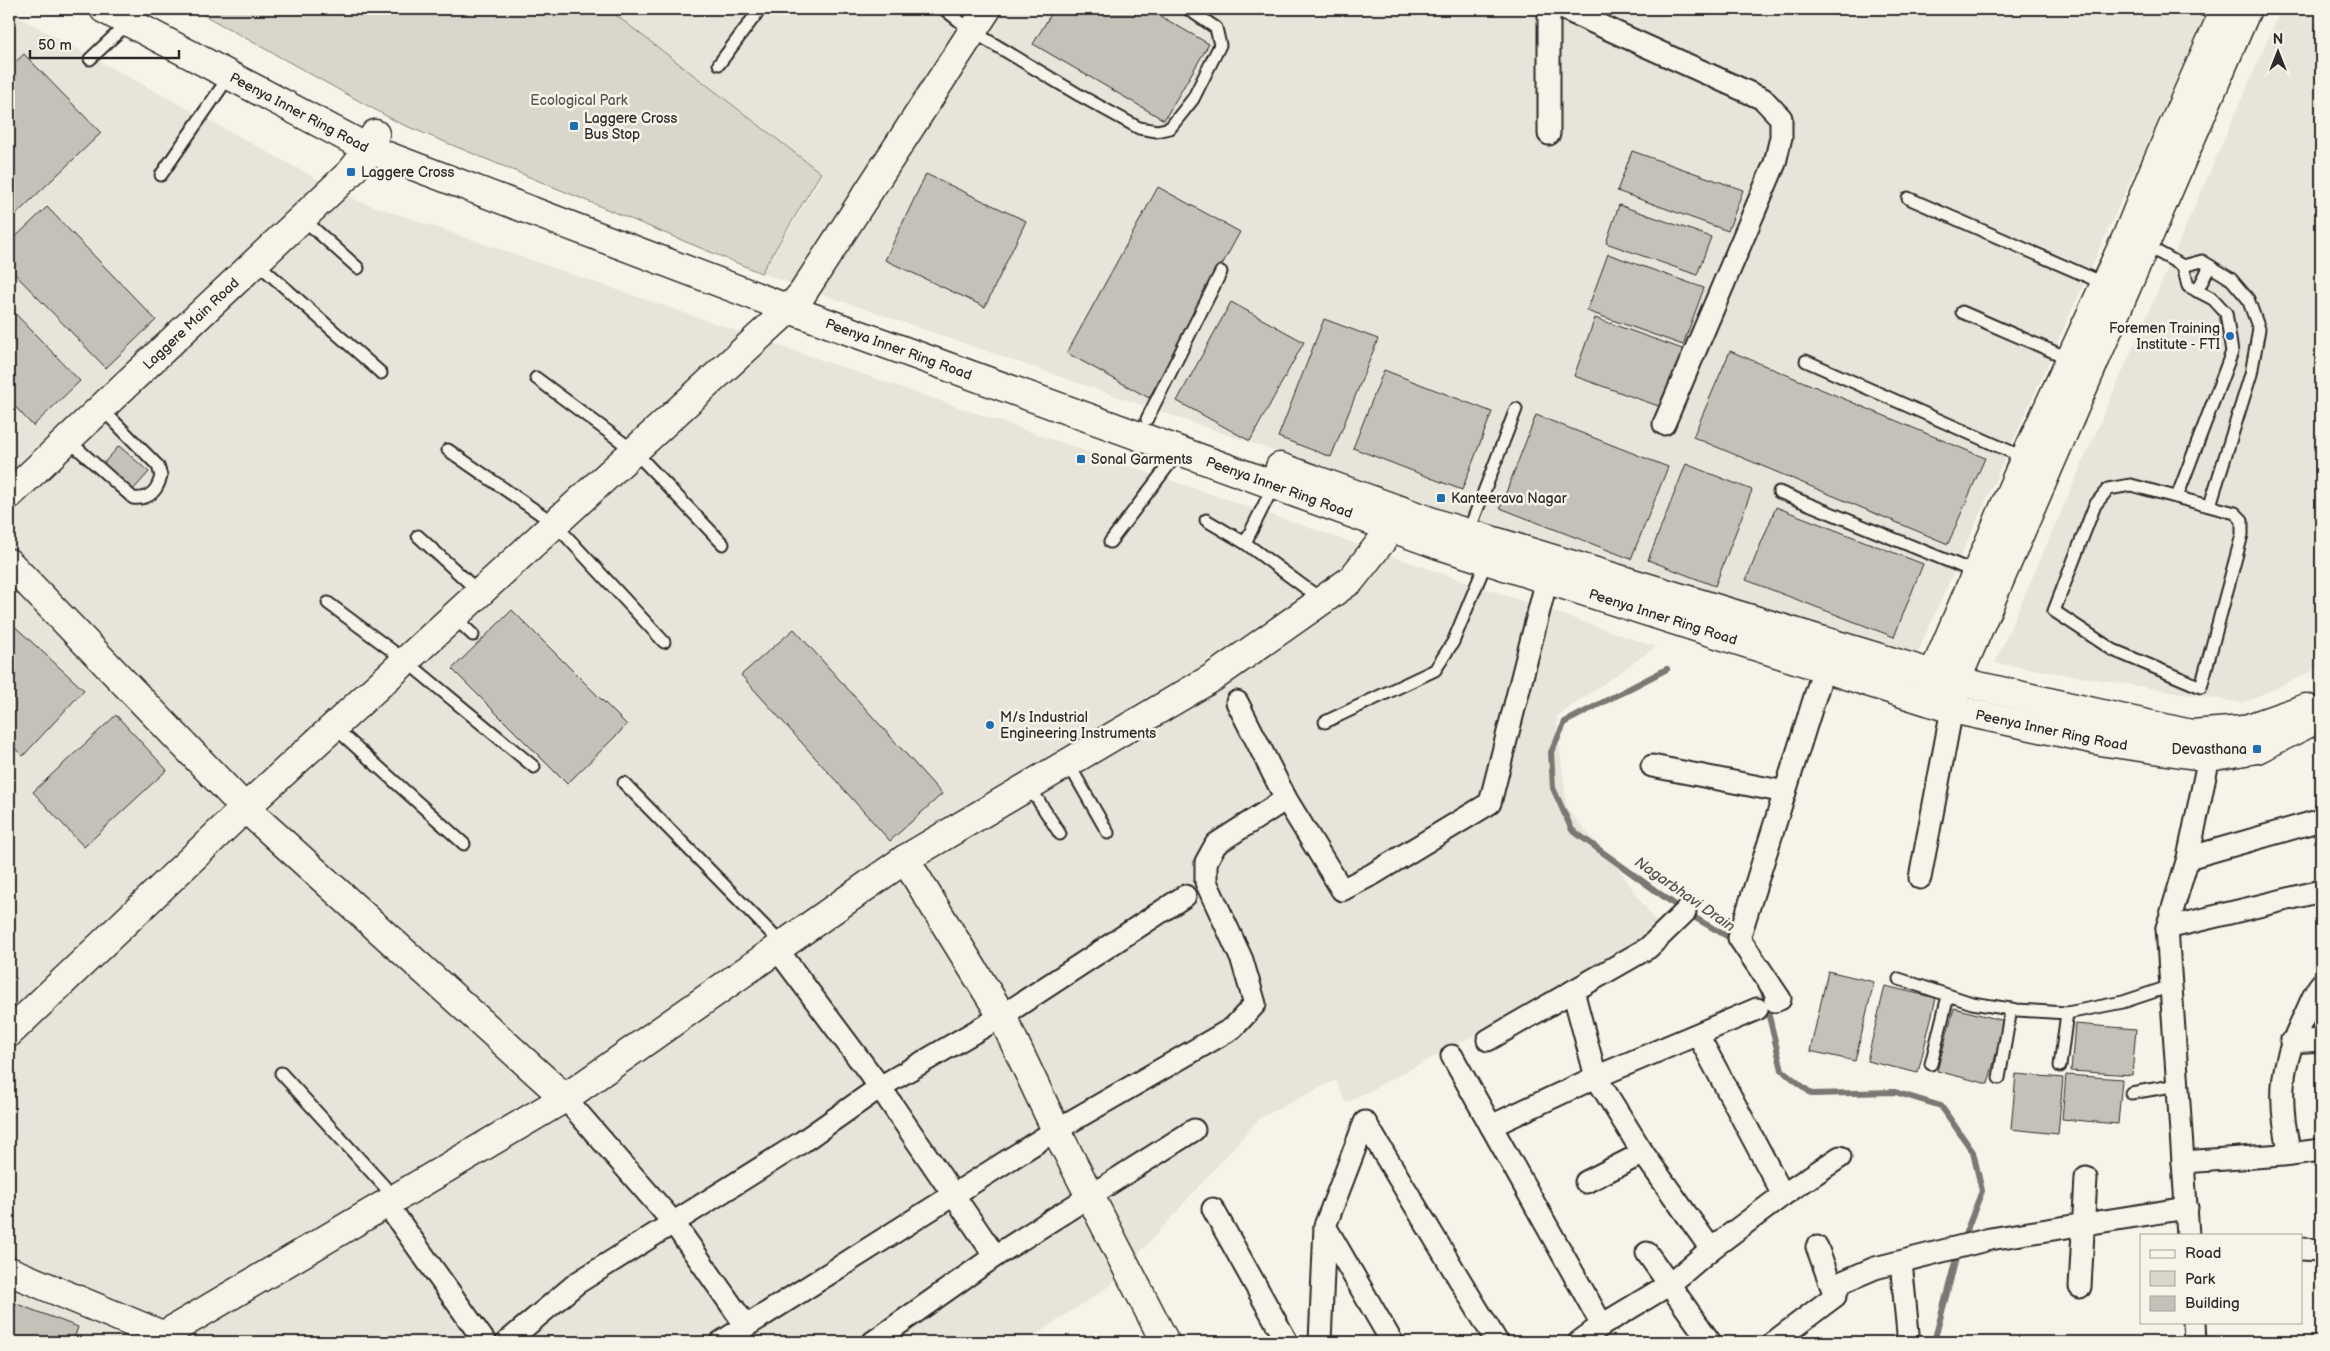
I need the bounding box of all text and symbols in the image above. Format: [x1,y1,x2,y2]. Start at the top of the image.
scale bar [30,28,179,60]
north arrow [2252,28,2302,78]
text: N [2273,31,2283,48]
text: 50 m [38,36,72,55]
street label: Peenya Inner Ring Road [227,69,372,156]
park label: Ecological Park [530,92,628,109]
place label: Laggere Cross Bus Stop [584,110,678,143]
marker: Laggere Cross Bus Stop [568,120,580,132]
place label: Laggere Cross [361,164,455,181]
marker: Laggere Cross [345,166,357,178]
street label: Laggere Main Road [140,274,243,373]
street label: Peenya Inner Ring Road [823,315,974,384]
place label: Foremen Training Institute - FTI [2109,320,2220,353]
marker: Foremen Training Institute - FTI [2224,330,2236,342]
place label: Sonal Garments [1091,451,1193,468]
marker: Sonal Garments [1075,453,1087,465]
street label: Peenya Inner Ring Road [1204,453,1355,522]
place label: Kanteerava Nagar [1451,490,1568,507]
marker: Kanteerava Nagar [1435,492,1447,504]
street label: Peenya Inner Ring Road [1587,585,1739,649]
street label: Peenya Inner Ring Road [1974,706,2129,754]
place label: M/s Industrial Engineering Instruments [1000,709,1156,742]
marker: M/s Industrial Engineering Instruments [984,719,996,731]
place label: Devasthana [2172,741,2247,758]
marker: Devasthana [2251,743,2263,755]
water label: Nagarbhavi Drain [1631,853,1739,936]
legend [2140,1234,2302,1324]
text: Road [2185,1244,2221,1263]
text: Park [2185,1270,2216,1289]
text: Building [2185,1294,2240,1313]

